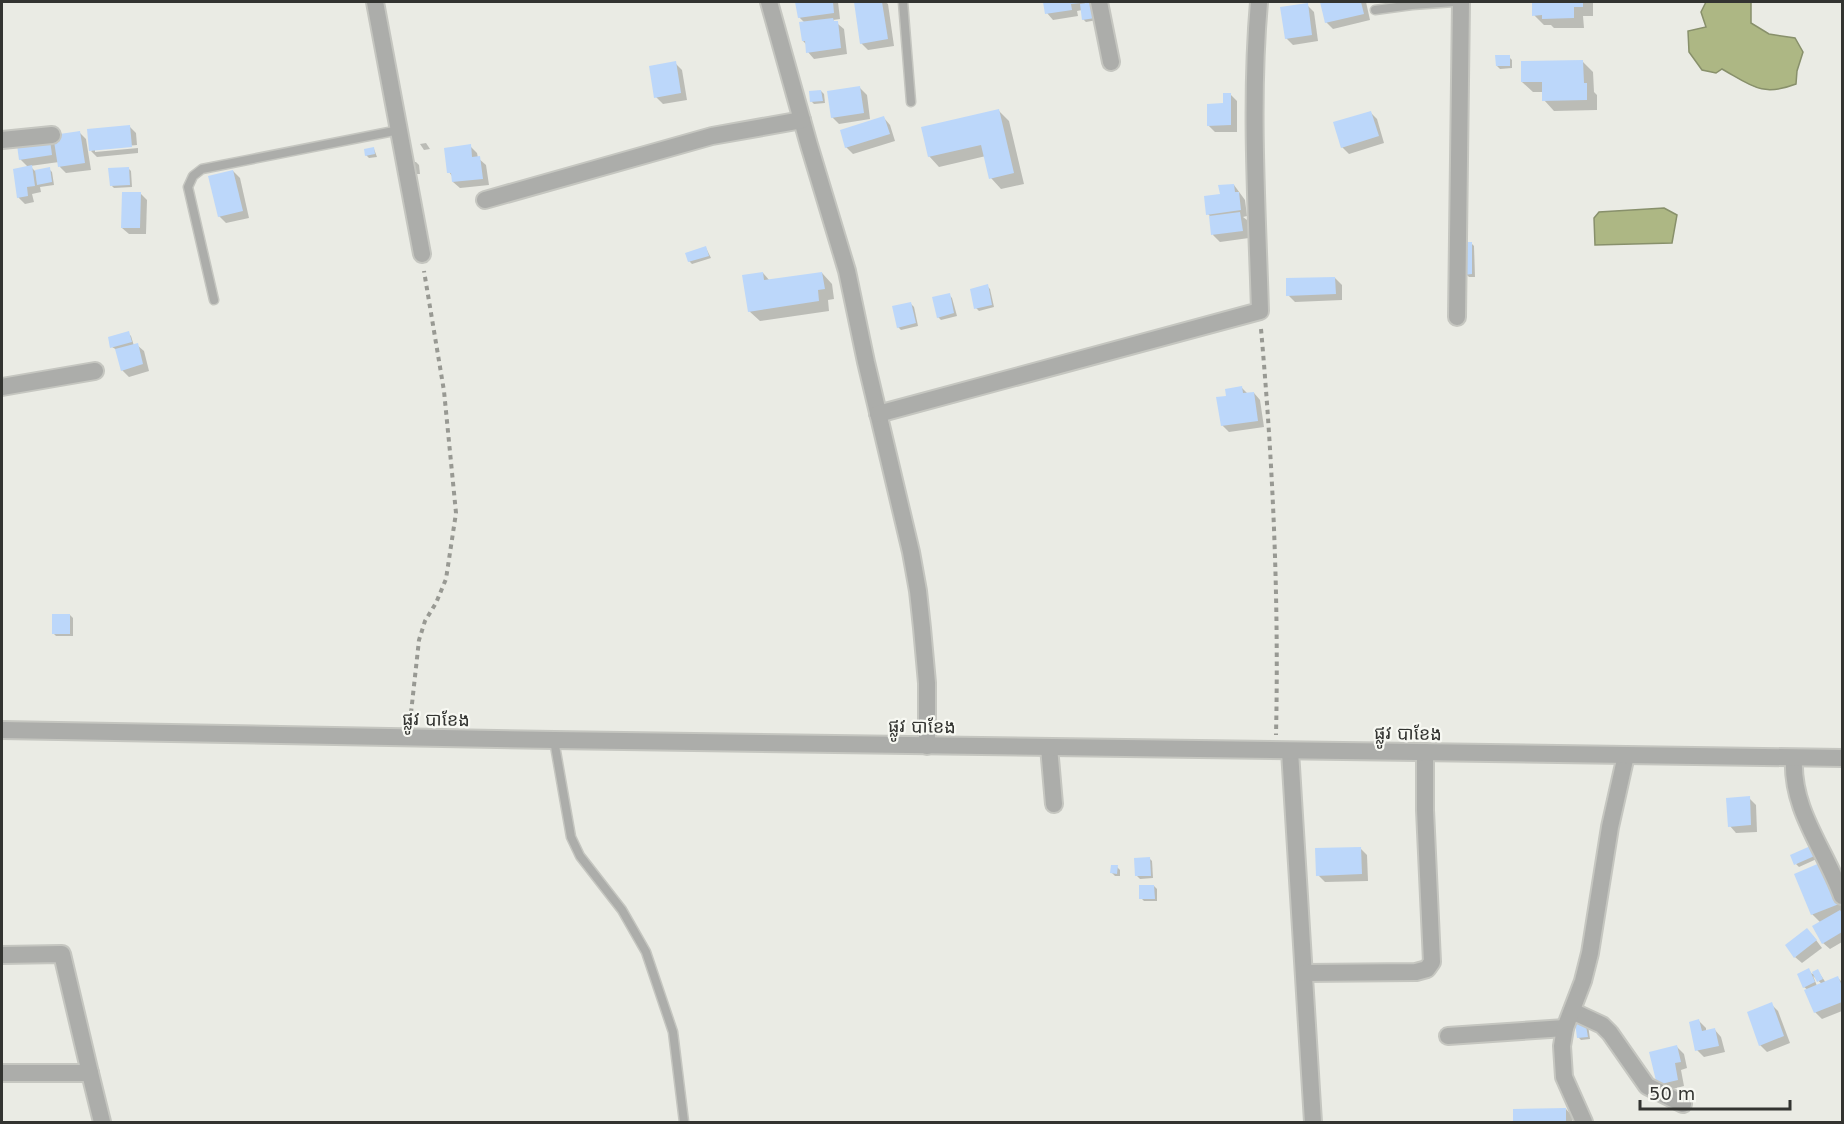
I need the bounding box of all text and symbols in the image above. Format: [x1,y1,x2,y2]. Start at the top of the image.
street label: ផ្លូវ បាខែង [402,708,470,736]
street label: ផ្លូវ បាខែង [888,715,956,743]
street label: ផ្លូវ បាខែង [1374,722,1442,750]
scale bar [1640,1073,1790,1111]
text: 50 m [1649,1083,1695,1104]

